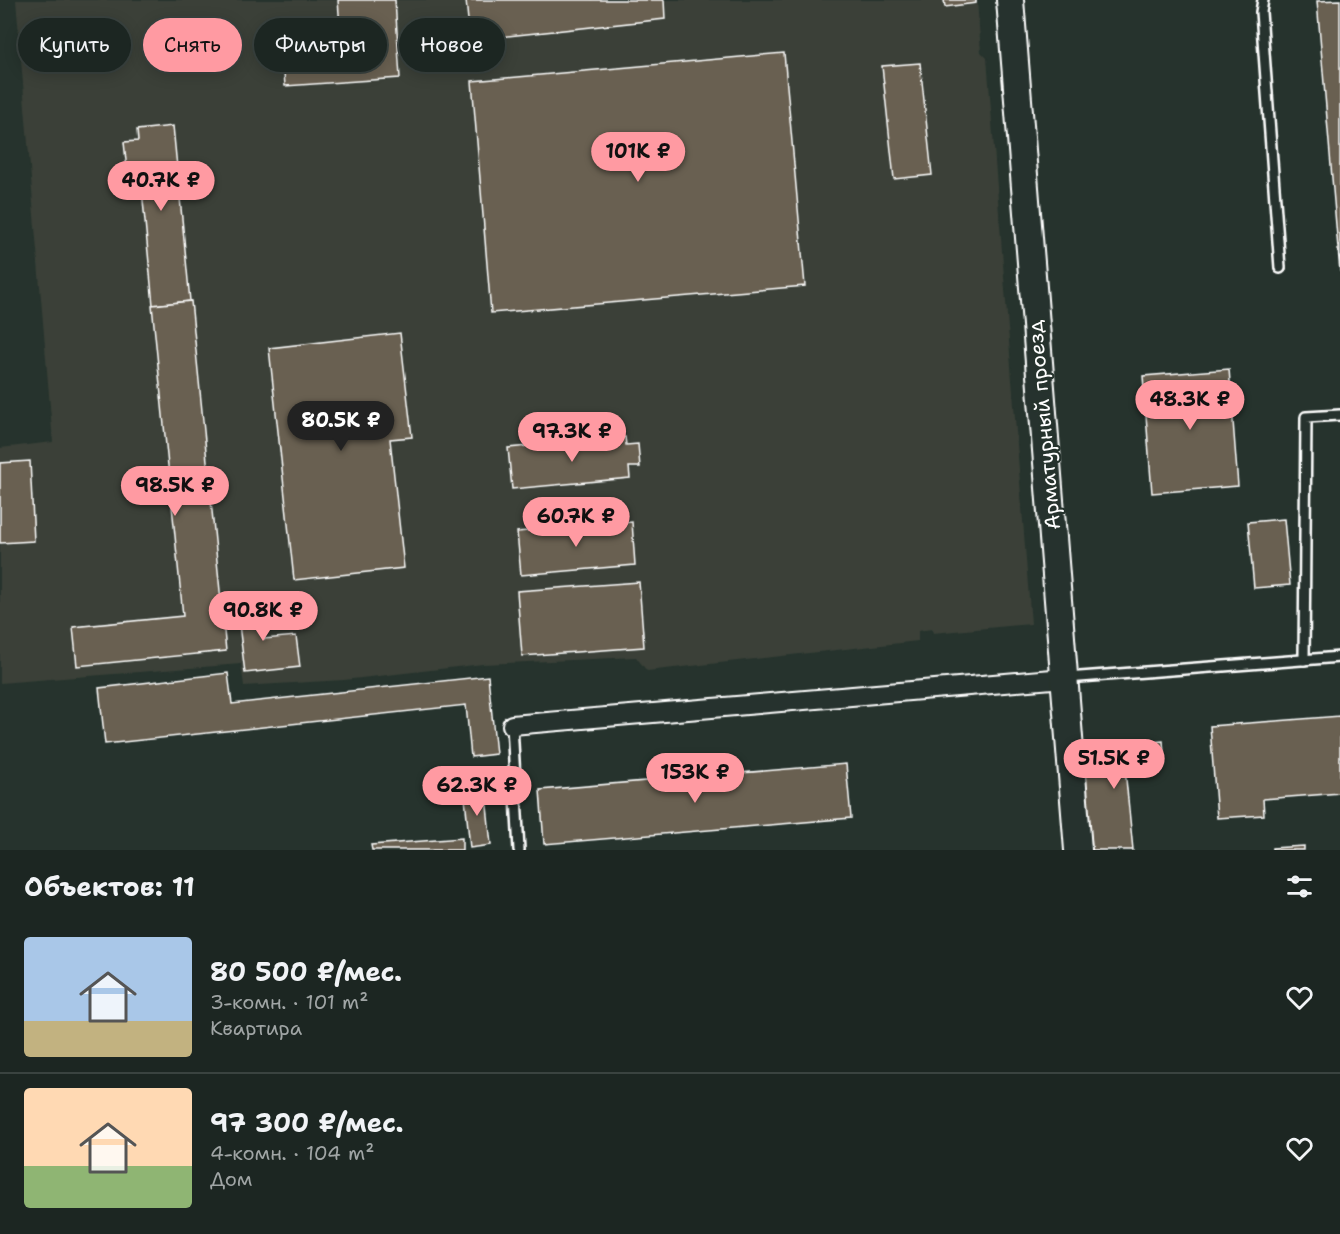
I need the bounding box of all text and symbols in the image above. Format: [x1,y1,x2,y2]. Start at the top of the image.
chip: Купить [18,18,131,72]
chip: Снять [143,18,242,72]
chip: Фильтры [254,18,387,72]
chip: Новое [399,18,505,72]
pin: 101K ₽ [589,132,687,183]
text: 101K ₽ [605,138,671,164]
pin: 40.7K ₽ [106,161,216,212]
text: 40.7K ₽ [122,167,200,193]
street label: Арматурный проезд [1021,319,1067,531]
pin: 48.3K ₽ [1135,380,1245,431]
text: 48.3K ₽ [1149,386,1231,412]
pin: 80.5K ₽ [286,401,396,452]
text: 80.5K ₽ [301,407,381,433]
pin: 97.3K ₽ [517,412,627,463]
text: 97.3K ₽ [532,418,612,444]
pin: 98.5K ₽ [120,466,230,517]
text: 98.5K ₽ [135,472,215,498]
pin: 60.7K ₽ [521,497,631,548]
text: 60.7K ₽ [537,503,615,529]
pin: 90.8K ₽ [208,591,318,642]
text: 90.8K ₽ [223,597,303,623]
pin: 51.5K ₽ [1059,739,1169,790]
text: 51.5K ₽ [1078,745,1150,771]
pin: 153K ₽ [646,753,744,804]
text: 153K ₽ [660,759,730,785]
pin: 62.3K ₽ [422,766,532,817]
text: 62.3K ₽ [436,772,518,798]
text: Объектов: 11 [24,869,195,904]
icon: filters [1283,870,1316,903]
text: 80 500 ₽/мес. [210,954,402,989]
icon: home [72,961,144,1033]
icon: heart [1283,981,1316,1014]
text: 3-комн. · 101 m² [210,989,368,1015]
text: Квартира [210,1015,302,1041]
text: 97 300 ₽/мес. [210,1105,404,1140]
icon: home [72,1112,144,1184]
icon: heart [1283,1132,1316,1165]
text: 4-комн. · 104 m² [210,1140,374,1166]
text: Дом [210,1166,252,1192]

